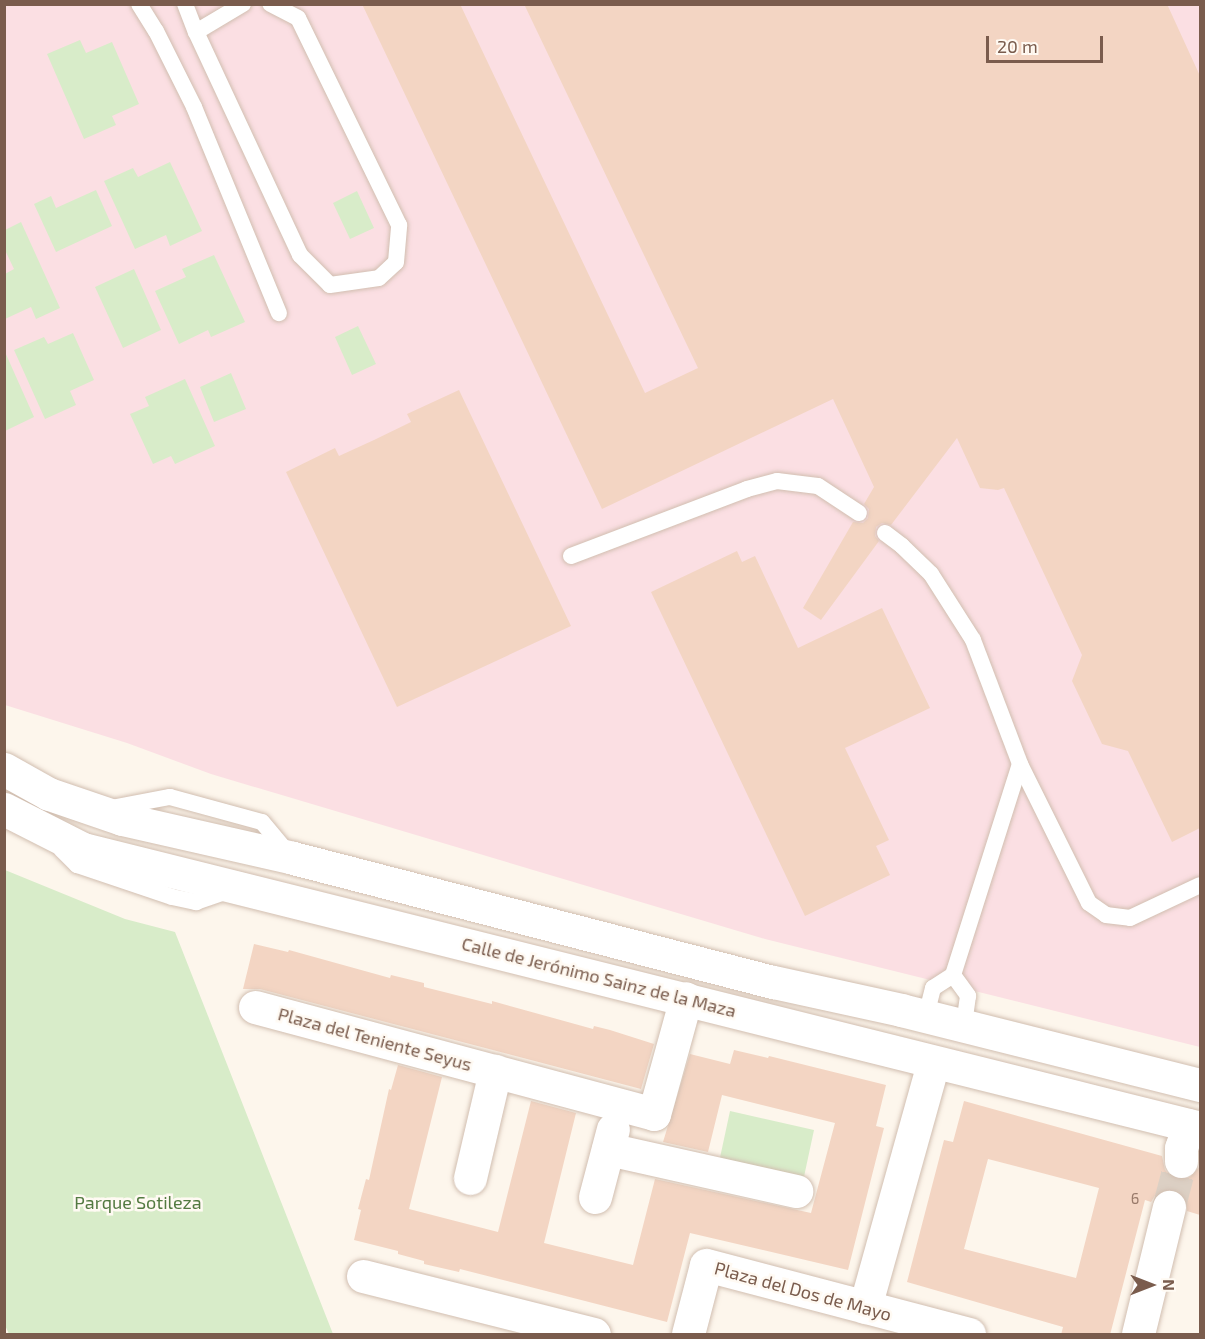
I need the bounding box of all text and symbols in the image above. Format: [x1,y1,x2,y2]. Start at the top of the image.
scale bar [989,24,1106,62]
text: 20 m [997,35,1038,57]
street label: Calle de Jerónimo Sainz de la Maza [459,932,739,1022]
street label: Plaza del Teniente Seyus [275,1003,475,1075]
house number: 6 [1131,1190,1139,1208]
park label: Parque Sotileza [74,1191,202,1213]
north arrow [1121,1255,1181,1315]
street label: Plaza del Dos de Mayo [712,1257,894,1325]
text: N [1160,1279,1179,1291]

